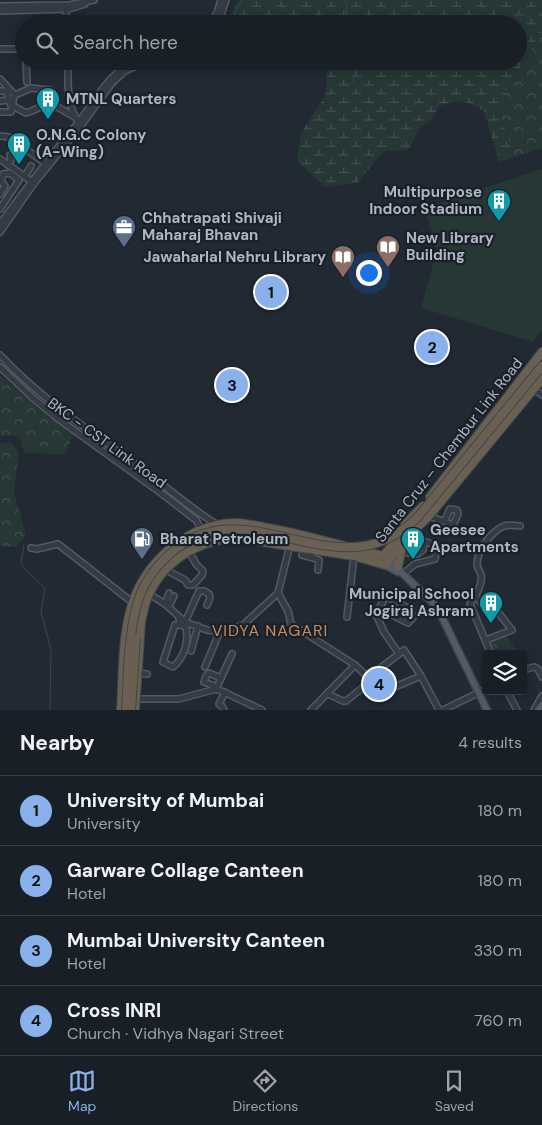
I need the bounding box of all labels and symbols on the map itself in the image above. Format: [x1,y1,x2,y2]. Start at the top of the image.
building icon: MTNL Quarters [35,86,61,120]
place label: MTNL Quarters [66,89,176,109]
place label: O.N.G.C Colony (A-Wing) [36,125,146,162]
building icon: O.N.G.C Colony (A-Wing) [6,131,32,165]
place label: Multipurpose Indoor Stadium [369,182,482,219]
building icon: Multipurpose Indoor Stadium [486,188,512,222]
place label: Chhatrapati Shivaji Maharaj Bhavan [142,208,282,245]
office icon: Chhatrapati Shivaji Maharaj Bhavan [111,214,137,248]
place label: New Library Building [406,228,494,265]
library icon: New Library Building [375,234,401,268]
library icon: Jawaharlal Nehru Library [330,244,356,278]
place label: Jawaharlal Nehru Library [143,247,326,267]
your location [356,260,382,286]
pin: 1 [255,273,287,311]
pin: 2 [416,328,448,366]
street label: Santa Cruz – Chembur Link Road [371,354,527,546]
pin: 3 [216,366,248,404]
street label: BKC - CST Link Road [44,393,170,493]
place label: Geesee Apartments [430,520,519,557]
fuel station icon: Bharat Petroleum [129,526,155,560]
building icon: Geesee Apartments [400,526,426,560]
place label: Bharat Petroleum [160,529,288,549]
place label: Municipal School Jogiraj Ashram [349,584,474,621]
building icon: Municipal School Jogiraj Ashram [478,590,504,624]
district label: VIDYA NAGARI [212,620,328,641]
pin: 4 [363,665,395,703]

